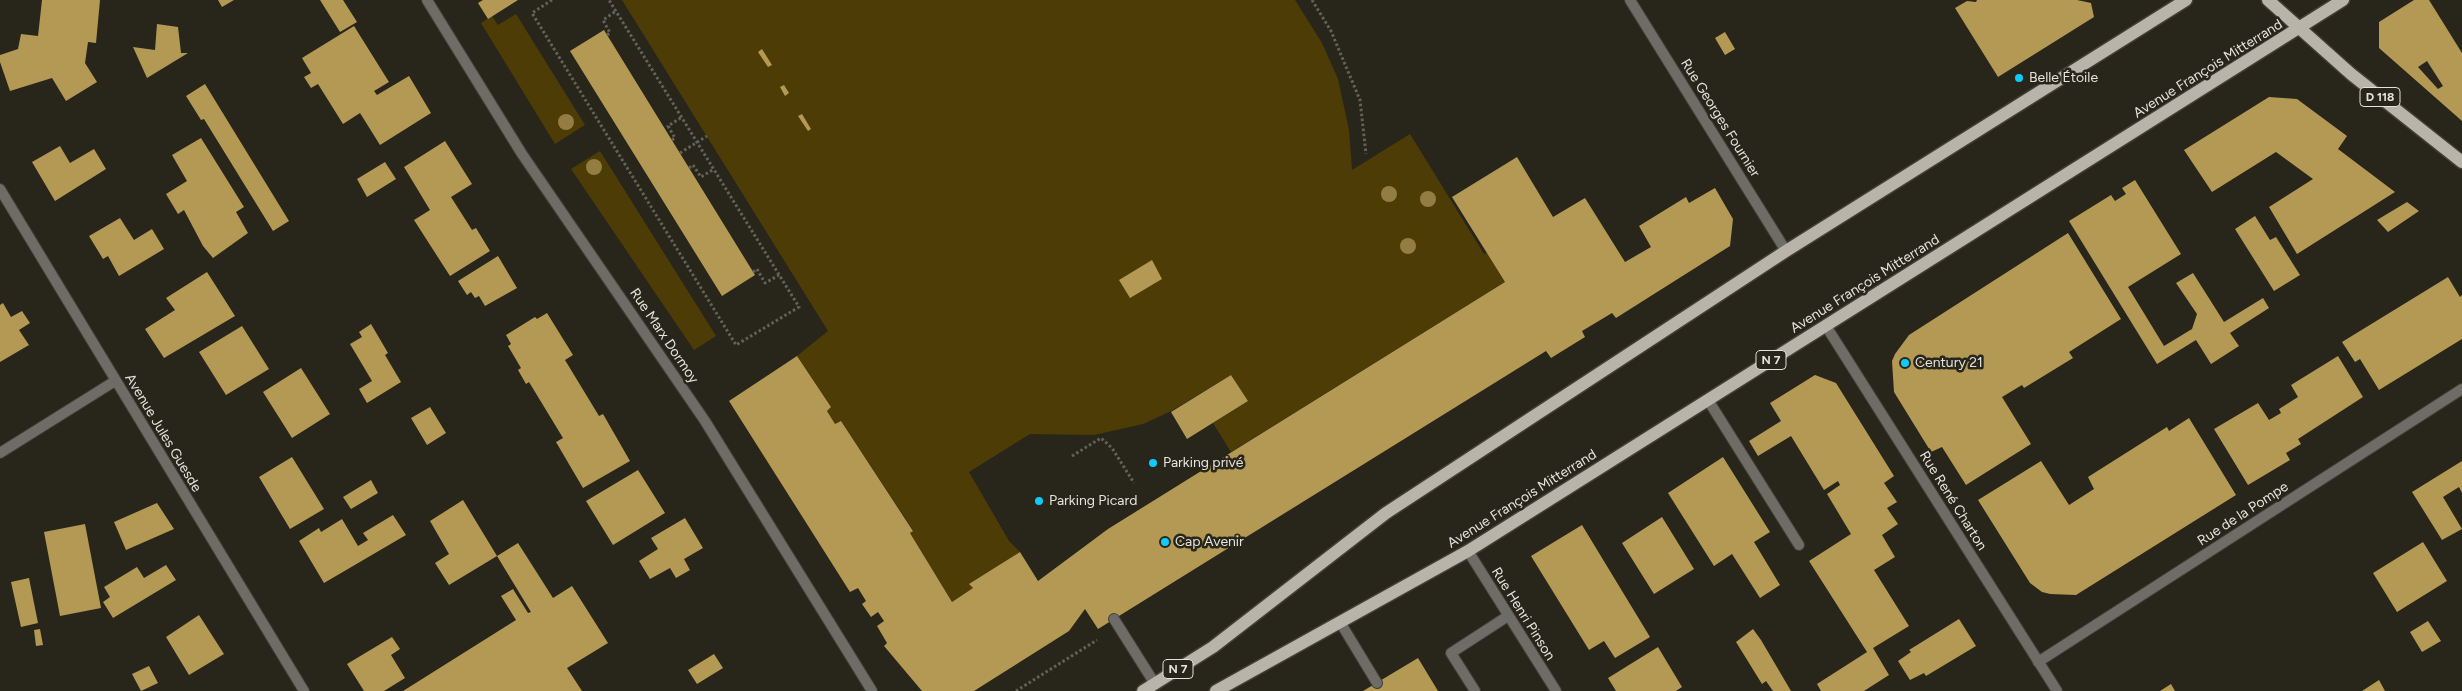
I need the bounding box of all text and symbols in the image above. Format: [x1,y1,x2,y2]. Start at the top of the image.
street label: Avenue François Mitterrand [2130,16,2286,122]
street label: Rue Georges Fournier [1677,56,1763,180]
place label: Belle Étoile [2029,70,2098,86]
marker: Belle Étoile [2013,72,2025,84]
road number: D 118 [2360,88,2400,106]
street label: Avenue François Mitterrand [1787,231,1943,337]
street label: Rue Marx Dormoy [626,285,702,387]
road number: N 7 [1756,350,1786,370]
place label: Century 21 [1915,355,1983,371]
marker: Century 21 [1899,357,1911,369]
street label: Avenue Jules Guesde [121,371,205,495]
street label: Avenue François Mitterrand [1444,446,1600,552]
street label: Rue René Charton [1916,448,1990,554]
place label: Parking privé [1163,455,1243,471]
marker: Parking privé [1147,457,1159,469]
street label: Rue de la Pompe [2195,478,2291,550]
place label: Parking Picard [1049,493,1137,509]
marker: Parking Picard [1033,495,1045,507]
place label: Cap Avenir [1175,534,1244,550]
marker: Cap Avenir [1159,536,1171,548]
street label: Rue Henri Pinson [1488,564,1558,664]
road number: N 7 [1163,660,1193,679]

